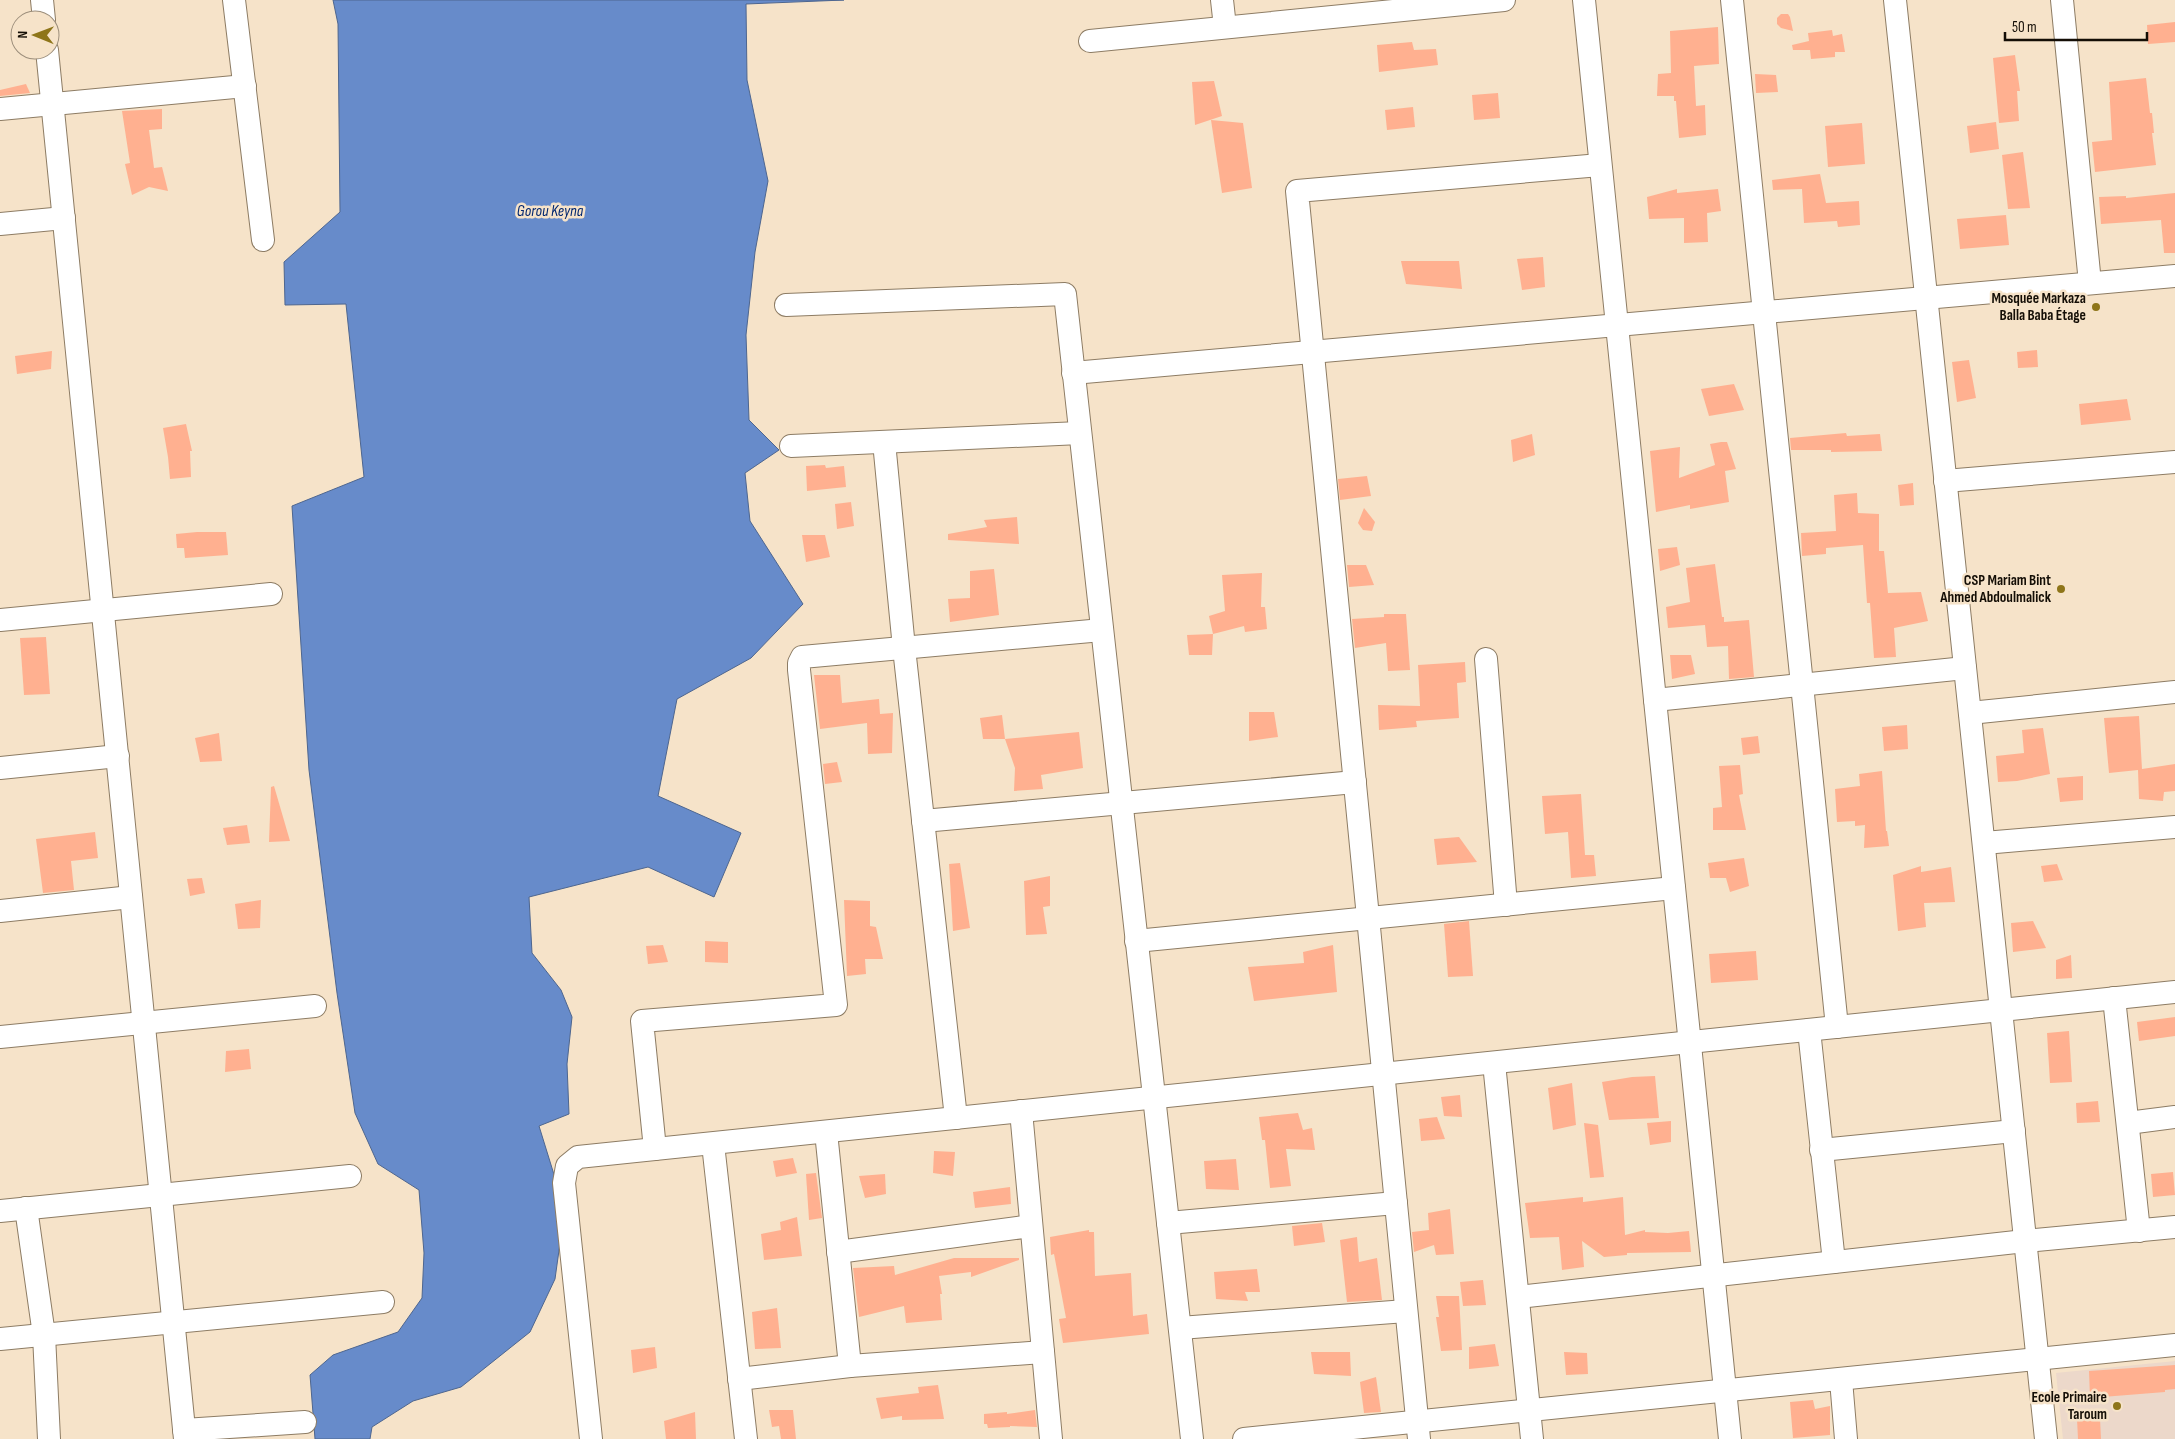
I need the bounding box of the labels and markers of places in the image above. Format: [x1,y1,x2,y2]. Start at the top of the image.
place label: Mosquée Markaza Balla Baba Étage [1991,289,2086,325]
marker: Mosquée Markaza Balla Baba Étage [2090,301,2102,313]
place label: CSP Mariam Bint Ahmed Abdoulmalick [1939,571,2052,607]
marker: CSP Mariam Bint Ahmed Abdoulmalick [2055,583,2067,595]
place label: Ecole Primaire Taroum [2032,1388,2107,1424]
marker: Ecole Primaire Taroum [2111,1400,2123,1412]

